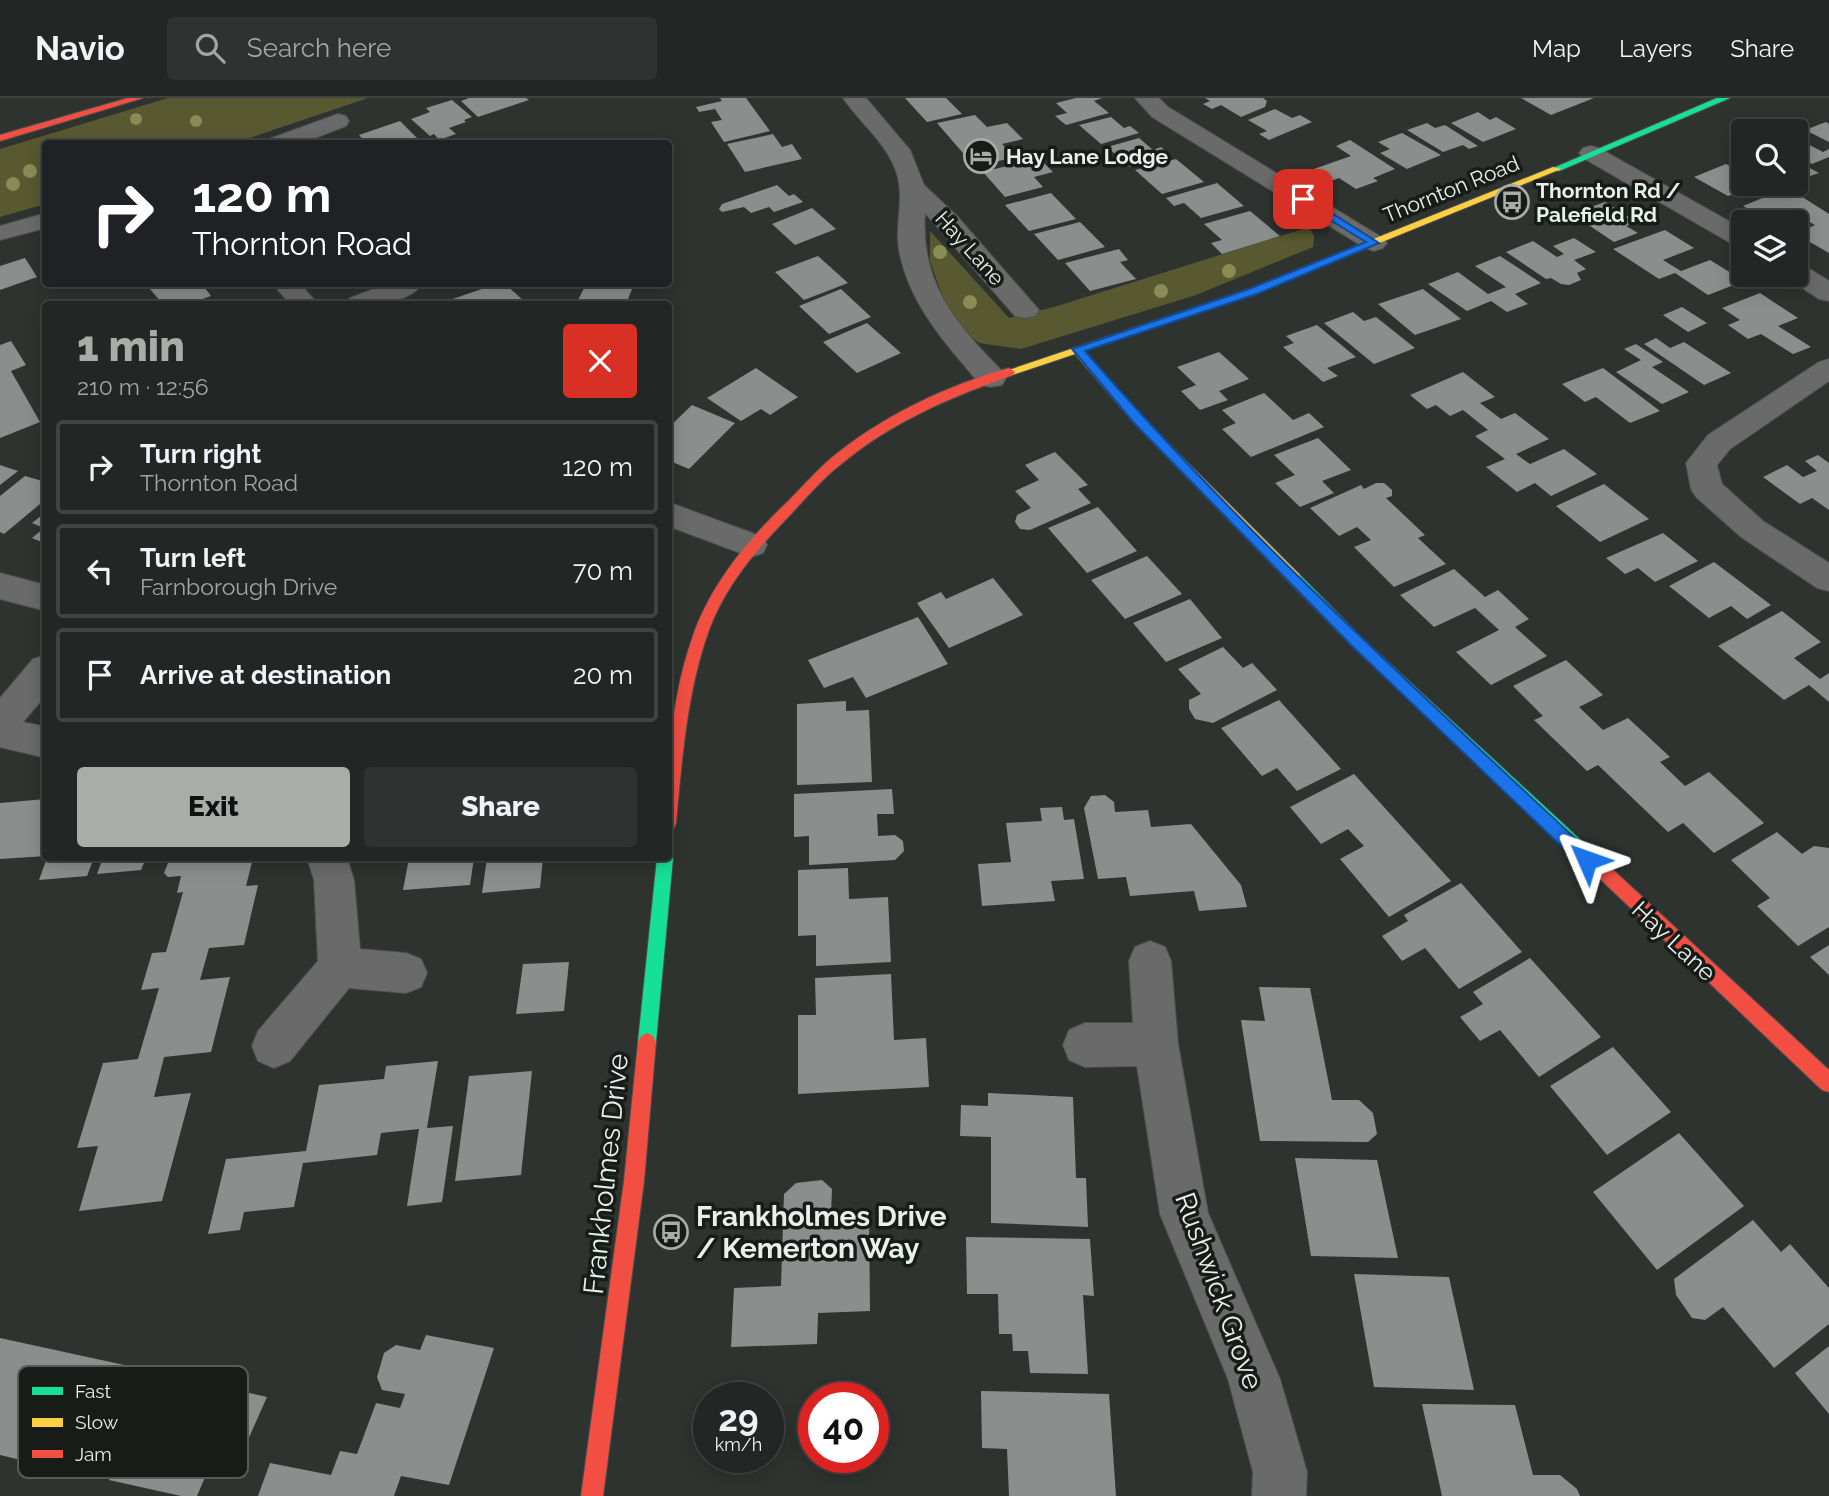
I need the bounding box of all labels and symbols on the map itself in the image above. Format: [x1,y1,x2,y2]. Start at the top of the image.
hotel icon: Hay Lane Lodge [962,137,1000,175]
place label: Hay Lane Lodge [1006,144,1169,169]
street label: Thornton Road [1379,150,1523,228]
pin [1273,169,1333,229]
place label: Thornton Rd / Palefield Rd [1536,178,1681,227]
bus stop icon: Thornton Rd / Palefield Rd [1493,183,1531,221]
street label: Hay Lane [930,206,1010,290]
position arrow [1550,823,1624,897]
street label: Hay Lane [1626,895,1722,987]
street label: Frankholmes Drive [577,1052,635,1296]
street label: Rushwick Grove [1168,1188,1270,1394]
place label: Frankholmes Drive / Kemerton Way [696,1200,947,1265]
bus stop icon: Frankholmes Drive / Kemerton Way [652,1213,690,1251]
legend [18,1366,248,1478]
text: Fast [75,1380,111,1402]
speed limit sign: 40 [798,1382,889,1473]
text: Slow [75,1411,119,1433]
text: Jam [75,1443,112,1465]

